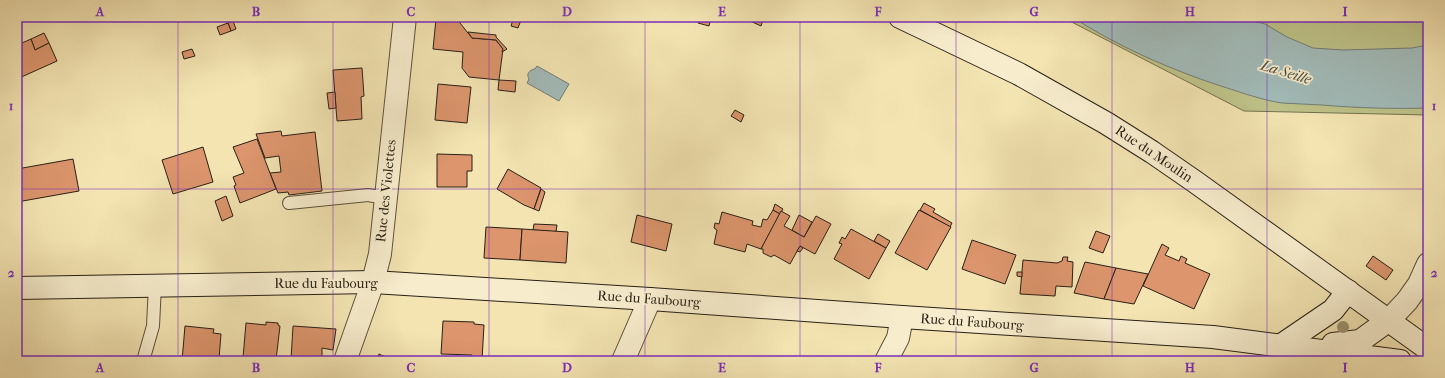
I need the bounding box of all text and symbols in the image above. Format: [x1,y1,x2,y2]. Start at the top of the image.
text: A [95,4,105,19]
text: B [252,4,261,19]
text: C [407,4,416,19]
text: D [562,4,572,19]
text: E [718,4,726,19]
text: F [874,4,882,19]
text: G [1029,4,1039,19]
text: H [1185,4,1196,19]
text: I [1342,4,1348,19]
water label: La Seille [1258,56,1314,88]
text: 1 [9,98,14,113]
text: 1 [1432,98,1437,113]
street label: Rue du Moulin [1112,122,1196,186]
street label: Rue des Violettes [372,139,400,243]
text: 2 [8,265,15,280]
text: 2 [1431,265,1438,280]
street label: Rue du Faubourg [274,275,378,292]
street label: Rue du Faubourg [597,287,702,311]
street label: Rue du Faubourg [920,310,1025,334]
text: A [95,360,105,375]
text: B [252,360,261,375]
text: C [407,360,416,375]
text: D [562,360,572,375]
text: E [718,360,726,375]
text: F [874,360,882,375]
text: G [1029,360,1039,375]
text: H [1185,360,1196,375]
text: I [1342,360,1348,375]

